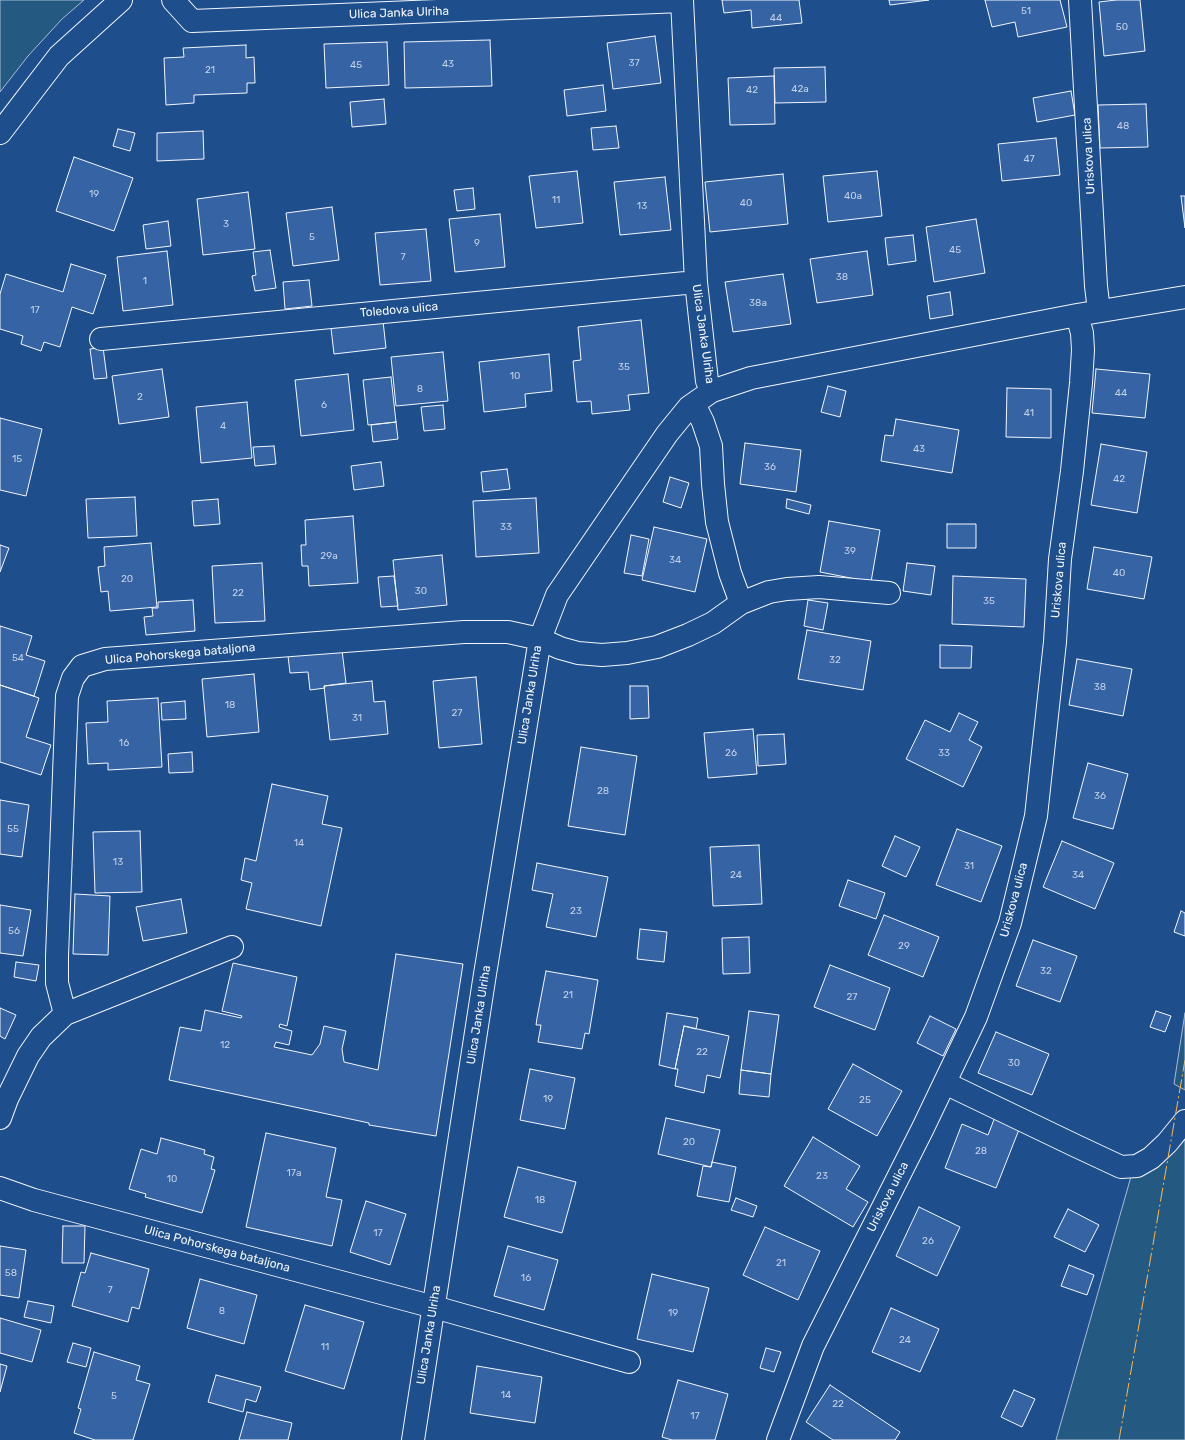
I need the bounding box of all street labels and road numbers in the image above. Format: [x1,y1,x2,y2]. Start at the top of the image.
street label: Ulica Janka Ulriha [349,4,449,22]
street label: Uriskova ulica [1080,117,1098,195]
street label: Ulica Janka Ulriha [689,283,717,385]
street label: Toledova ulica [359,299,439,321]
street label: Uriskova ulica [1048,541,1070,619]
street label: Ulica Pohorskega bataljona [104,640,256,668]
street label: Ulica Janka Ulriha [515,644,545,746]
street label: Uriskova ulica [997,861,1031,939]
street label: Ulica Janka Ulriha [464,964,494,1066]
street label: Uriskova ulica [864,1160,912,1234]
street label: Ulica Pohorskega bataljona [142,1223,292,1275]
street label: Ulica Janka Ulriha [414,1284,444,1386]

